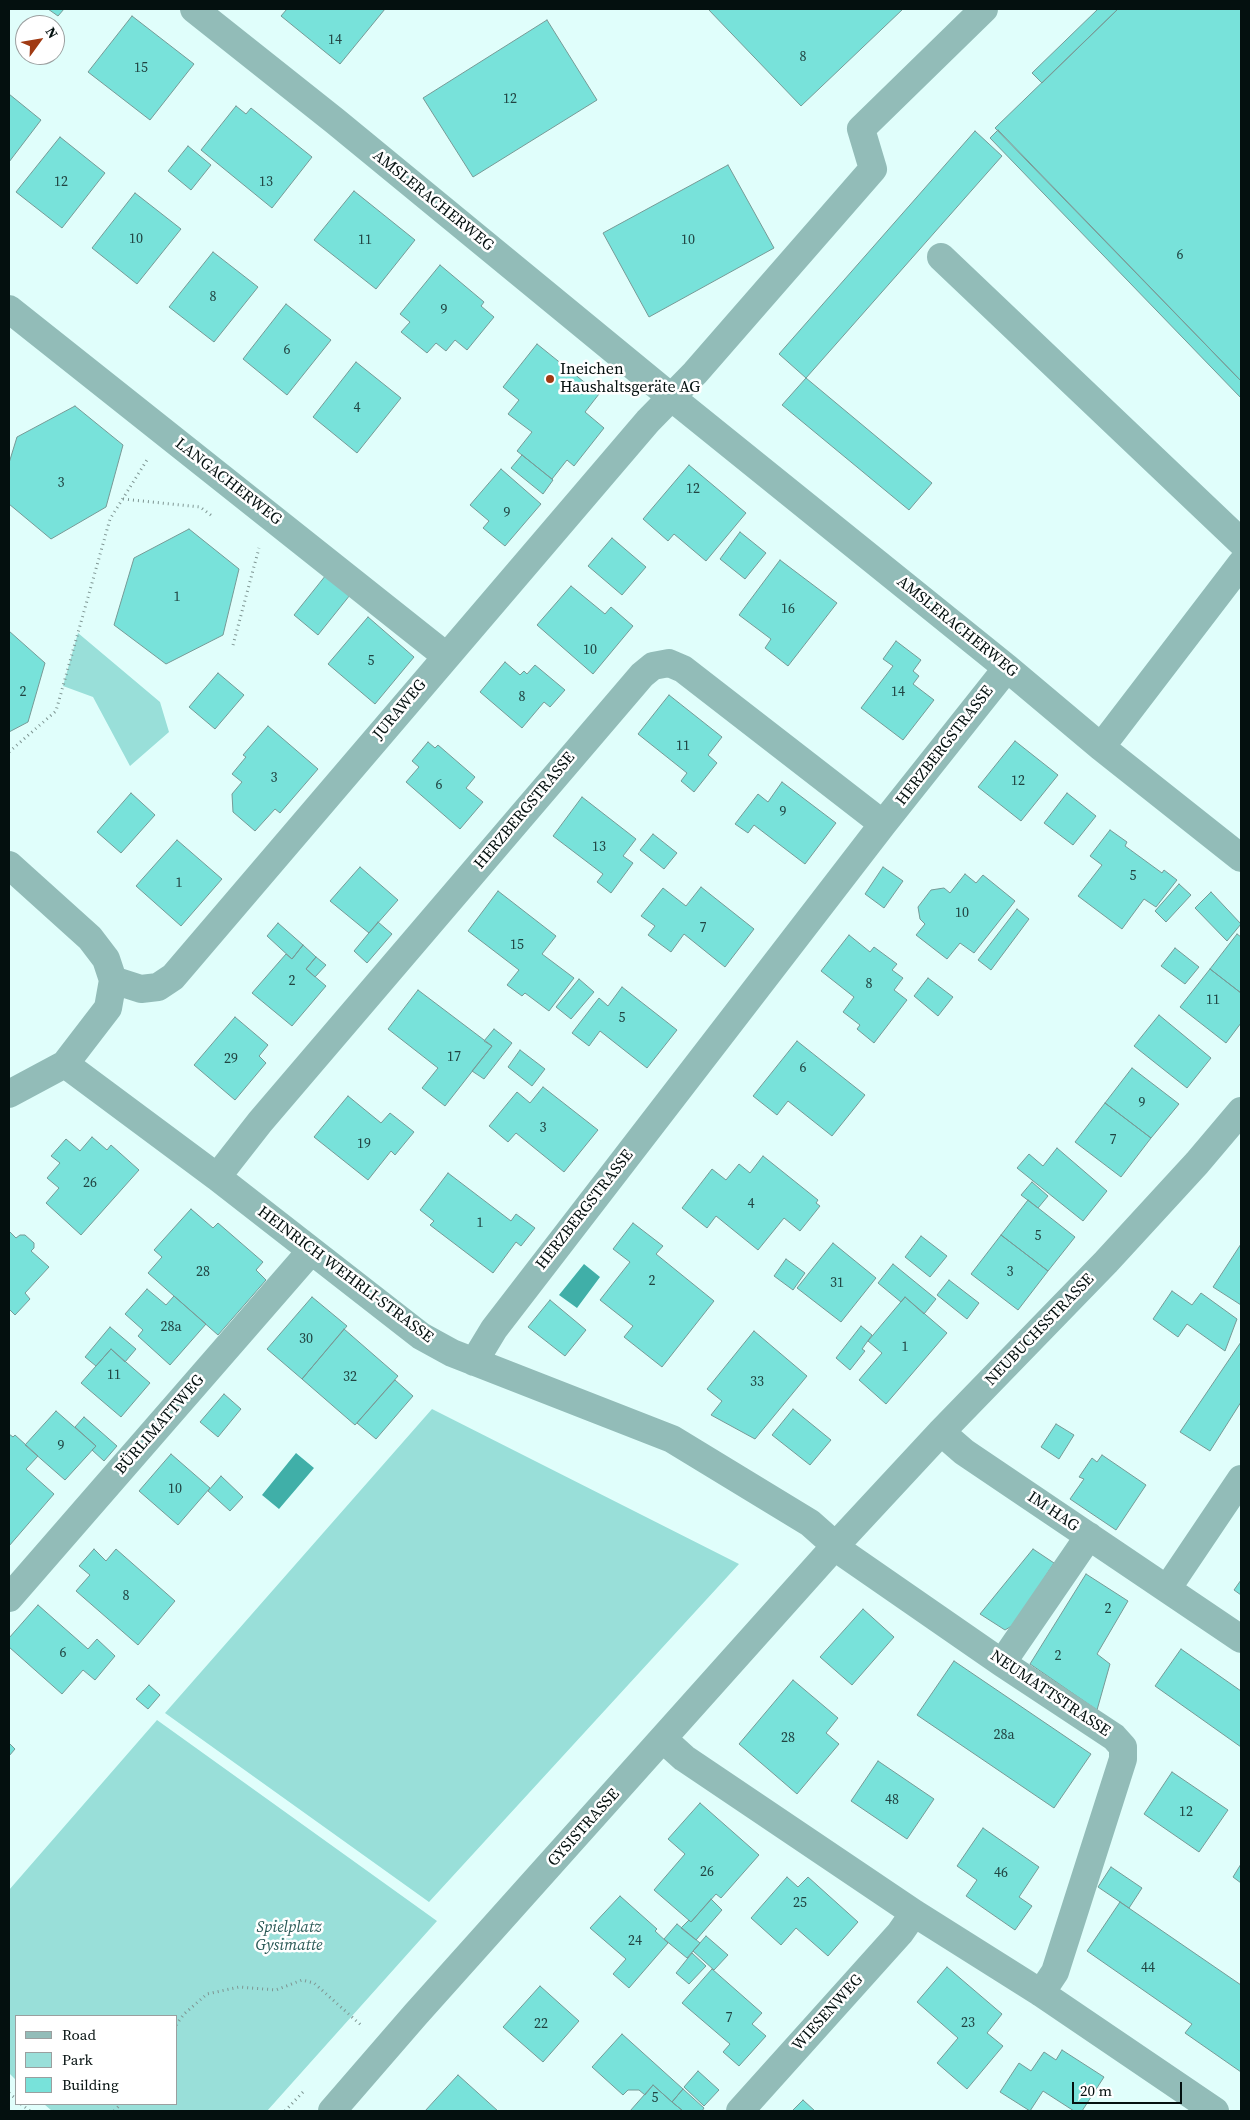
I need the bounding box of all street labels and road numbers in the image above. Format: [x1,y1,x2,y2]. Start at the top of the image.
street label: AMSLERACHERWEG [369,146,497,256]
street label: LANGACHERWEG [171,434,285,530]
street label: AMSLERACHERWEG [893,572,1021,682]
street label: JURAWEG [369,676,431,744]
street label: HERZBERGSTRASSE [892,682,998,810]
street label: HERZBERGSTRASSE [471,749,579,873]
street label: HERZBERGSTRASSE [532,1146,638,1274]
street label: HEINRICH WEHRLI-STRASSE [253,1203,437,1347]
street label: NEUBUCHSSTRASSE [982,1270,1098,1390]
street label: BÜRLIMATTWEG [111,1371,209,1479]
street label: IM HAG [1024,1488,1082,1536]
street label: NEUMATTSTRASSE [986,1647,1114,1741]
street label: GYSISTRASSE [544,1785,624,1871]
street label: WIESENWEG [789,1971,867,2055]

